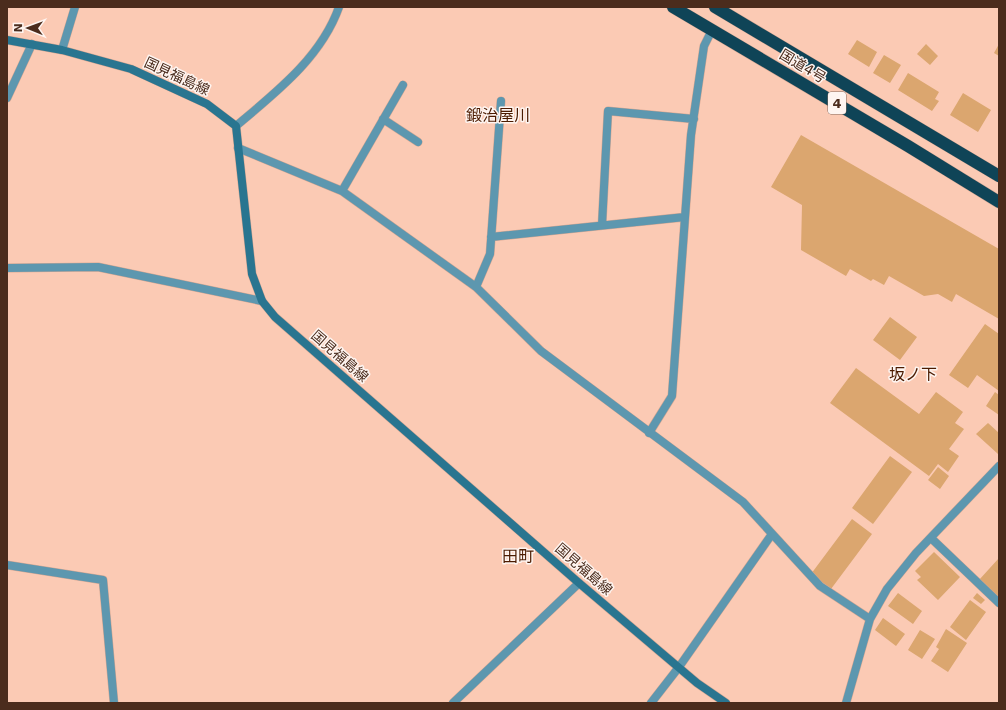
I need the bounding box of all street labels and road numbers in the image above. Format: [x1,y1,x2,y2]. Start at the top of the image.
street label: 国道4号 [777,46,829,86]
street label: 国見福島線 [142,54,212,98]
road number: 4 [828,92,846,114]
street label: 国見福島線 [308,327,372,385]
street label: 国見福島線 [552,540,616,598]

